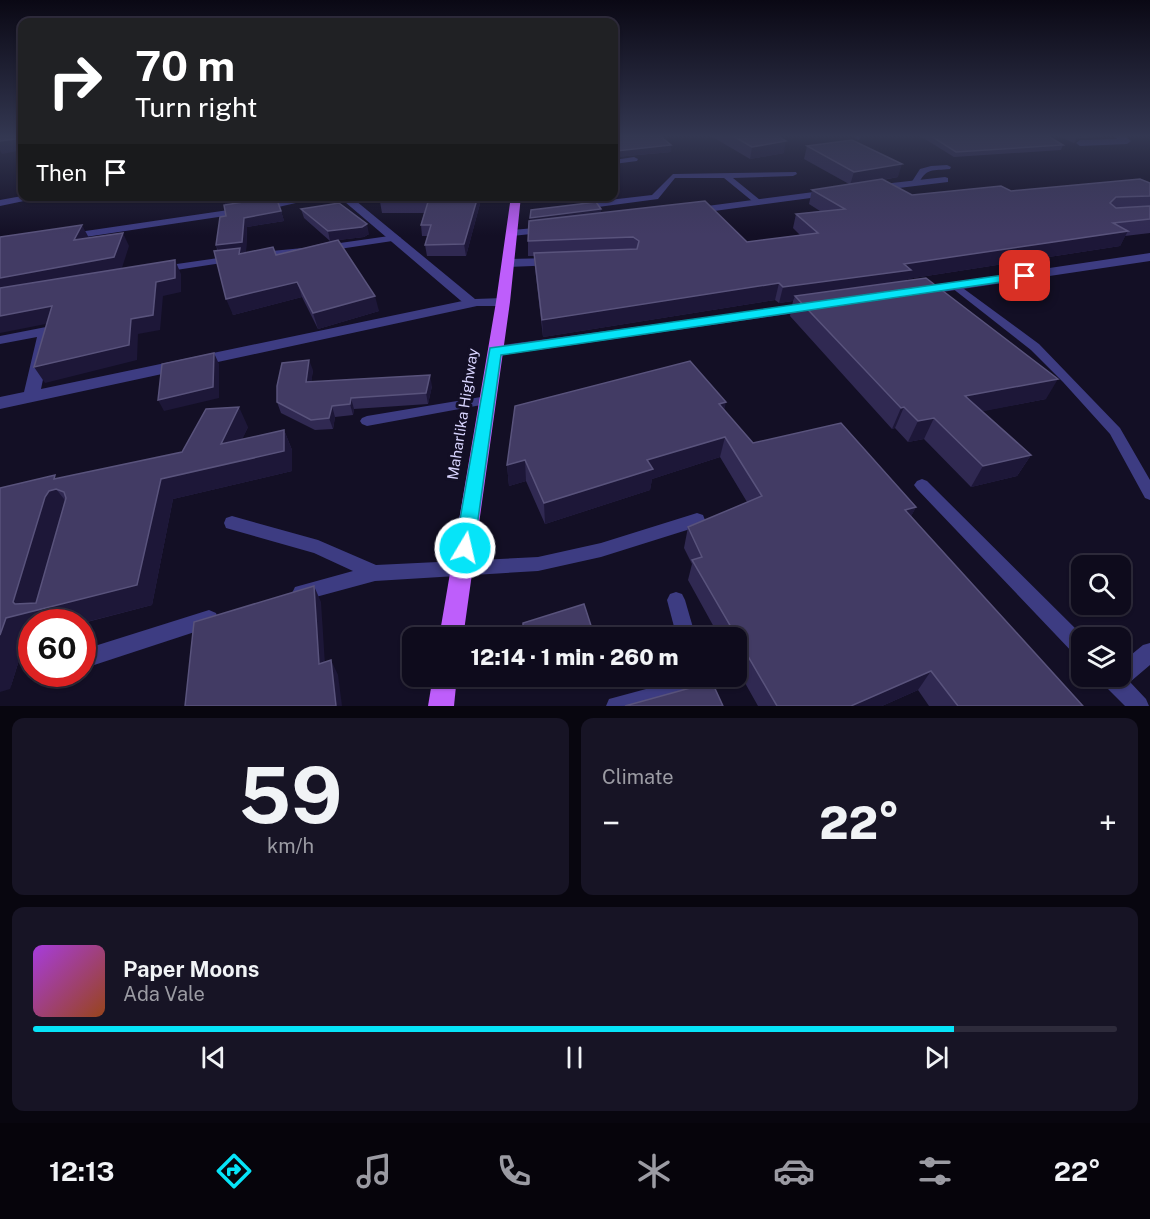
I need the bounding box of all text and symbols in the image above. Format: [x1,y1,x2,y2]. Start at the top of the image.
text: 70 m [135,41,235,90]
icon: right [36,42,114,120]
text: Turn right [135,91,258,123]
icon: arrive [99,156,132,189]
text: Then [36,160,87,186]
pin [999,250,1050,301]
icon: arrive [1008,259,1041,292]
street label: Maharlika Highway [444,347,481,481]
position arrow [433,516,497,580]
map controls [1071,555,1131,687]
button: search [1071,555,1131,615]
speed limit sign: 60 [18,609,96,687]
button: layers [1071,627,1131,687]
text: 12:14 · 1 min · 260 m [470,644,679,670]
text: 59 [238,749,343,841]
text: Climate [602,765,674,789]
text: 22° [819,796,900,849]
text: − [602,804,620,842]
text: + [1099,804,1117,842]
text: km/h [267,834,314,858]
text: Paper Moons [123,956,259,982]
text: Ada Vale [123,982,205,1006]
icon: previous [197,1041,230,1074]
icon: pause [558,1041,591,1074]
icon: next [920,1041,953,1074]
icon: directions [213,1150,255,1192]
icon: music [353,1150,395,1192]
icon: phone [493,1150,535,1192]
icon: climate [633,1150,675,1192]
icon: car [773,1150,815,1192]
icon: filters [914,1150,956,1192]
text: 12:13 [49,1155,115,1187]
text: 22° [1054,1155,1101,1187]

